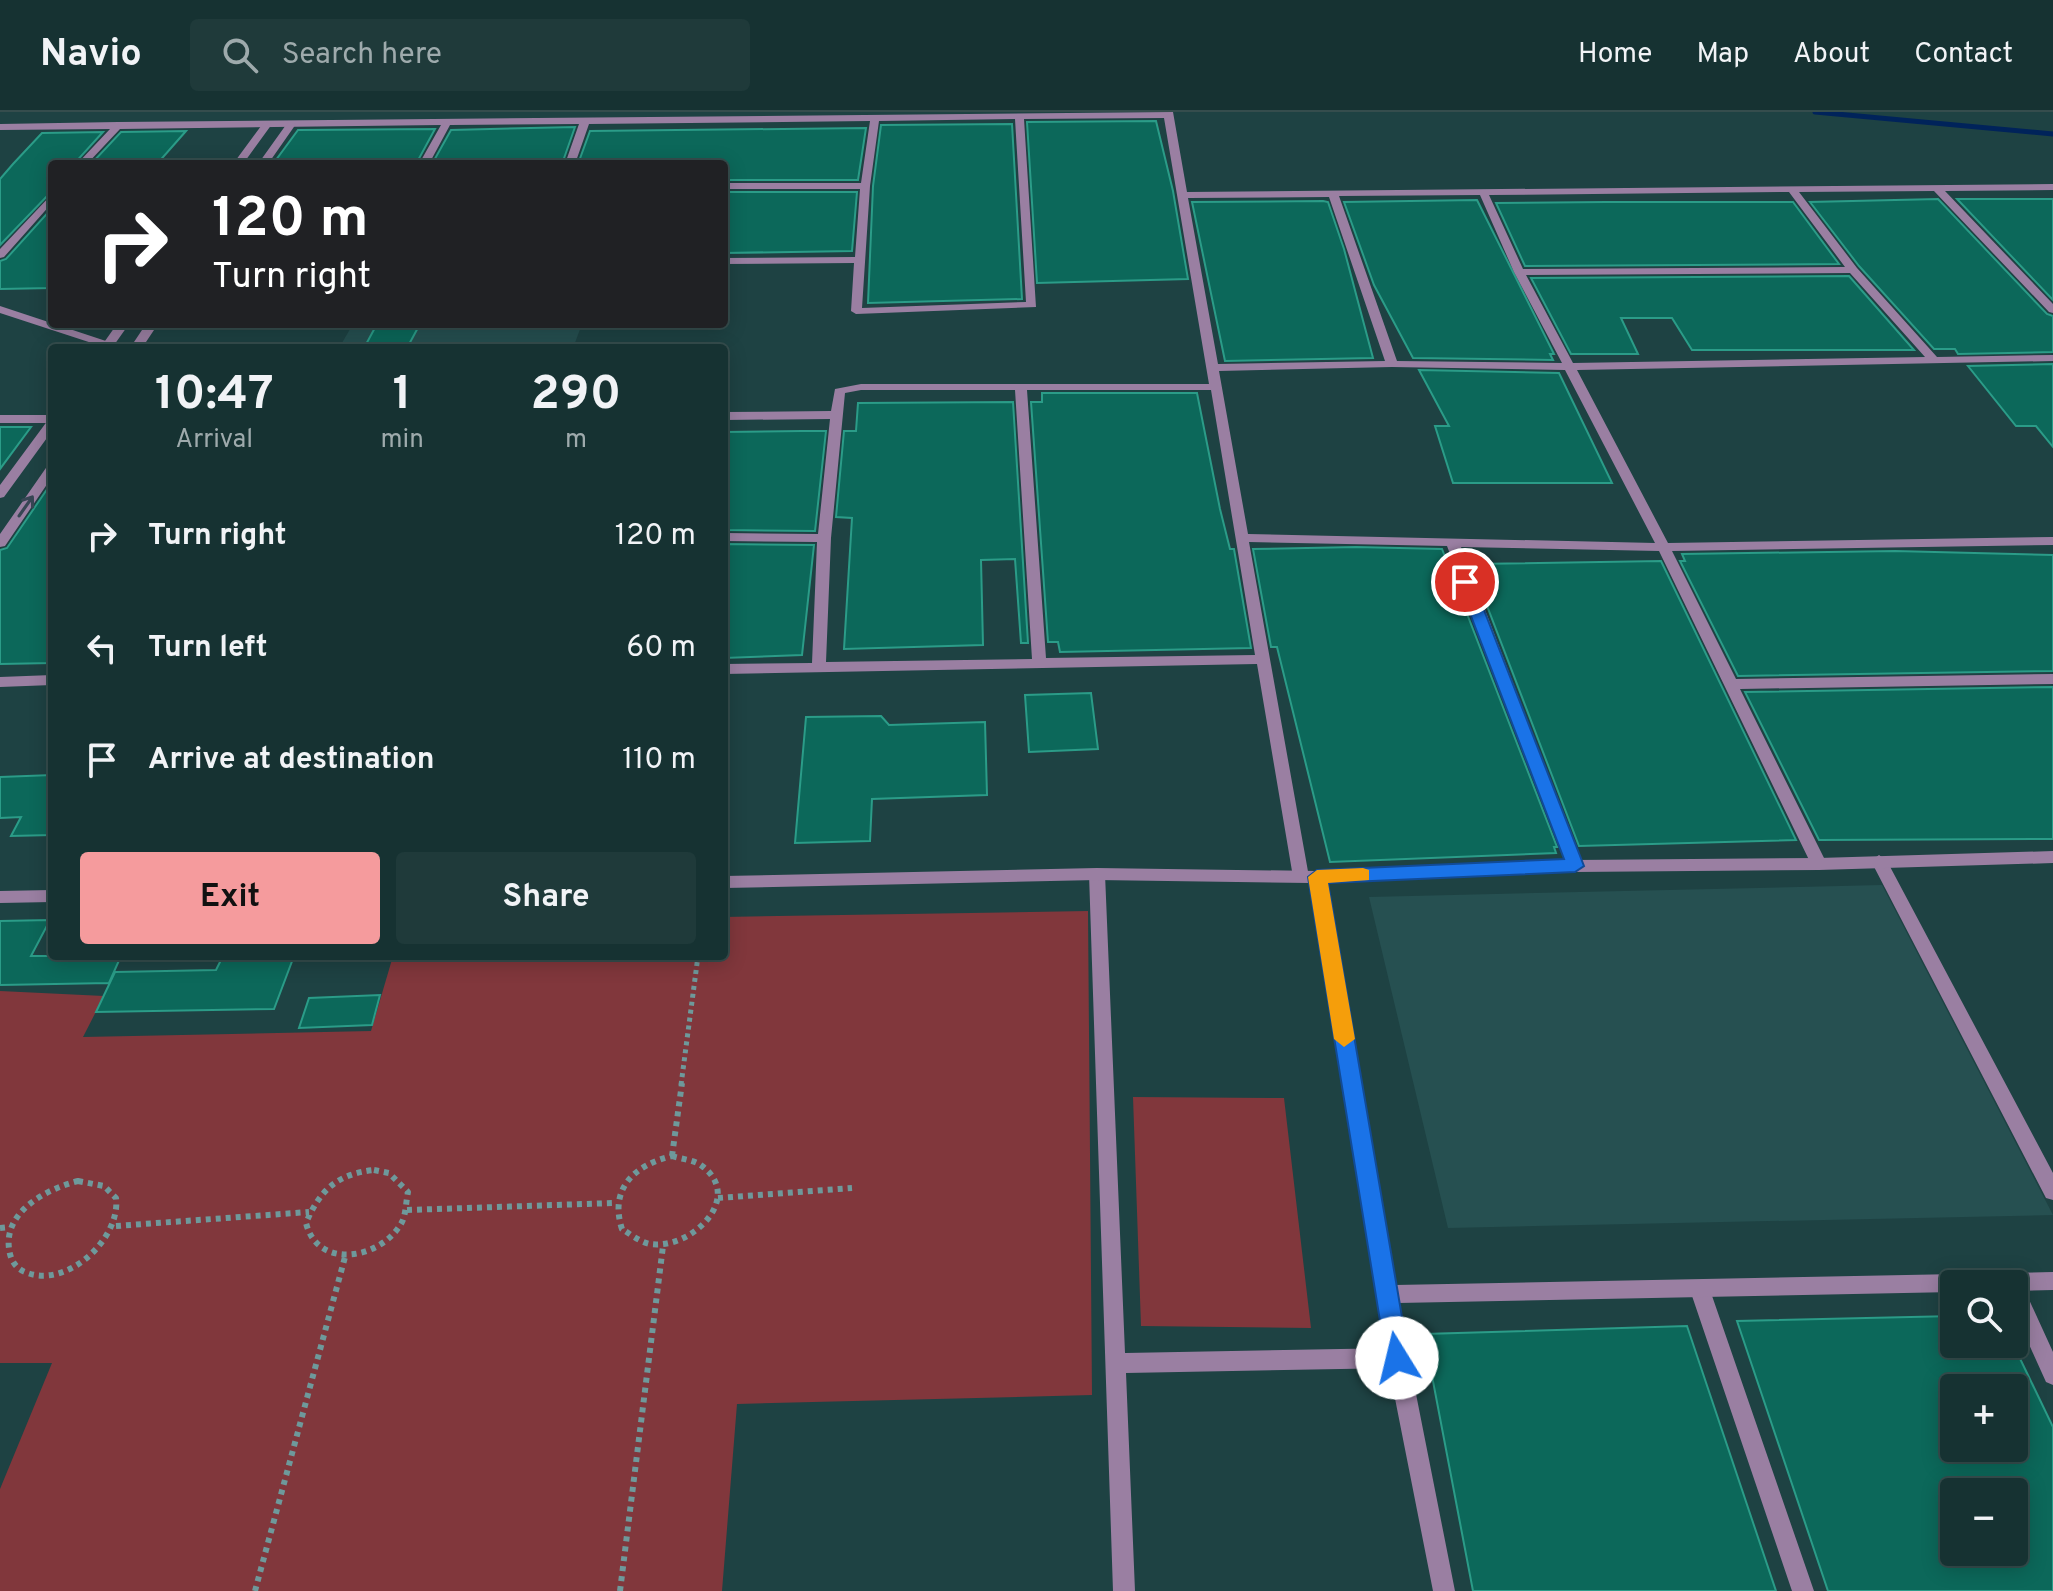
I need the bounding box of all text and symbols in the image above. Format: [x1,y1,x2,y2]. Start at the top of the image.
search box [190,19,750,91]
text: Navio [40,31,142,80]
icon: search [218,33,262,77]
text: Search here [282,37,442,74]
text: Home [1578,37,1652,73]
text: Map [1696,37,1749,73]
text: About [1793,37,1870,73]
text: Contact [1914,37,2013,73]
text: 120 m [212,186,369,256]
icon: right [80,192,184,296]
text: Turn right [212,255,371,301]
text: 10:47 [155,366,274,426]
text: 1 [393,366,412,426]
text: 290 [531,366,621,426]
text: Arrival [176,424,253,457]
text: min [381,424,424,457]
text: m [565,424,587,457]
one-way arrow [18,495,34,517]
icon: right [80,514,124,558]
text: Turn right [148,518,286,555]
text: 120 m [615,518,696,555]
pin [1431,548,1499,616]
icon: arrive [1443,560,1487,604]
icon: left [80,626,124,670]
text: Turn left [148,630,268,667]
text: 60 m [626,630,696,667]
icon: arrive [80,738,124,782]
text: Arrive at destination [148,742,434,779]
text: 110 m [622,742,696,779]
button: Exit [80,852,380,944]
button: Share [396,852,696,944]
map controls [1940,1270,2028,1566]
button: search [1940,1270,2028,1358]
position arrow [1355,1316,1439,1400]
button: + [1940,1374,2028,1462]
button: − [1940,1478,2028,1566]

